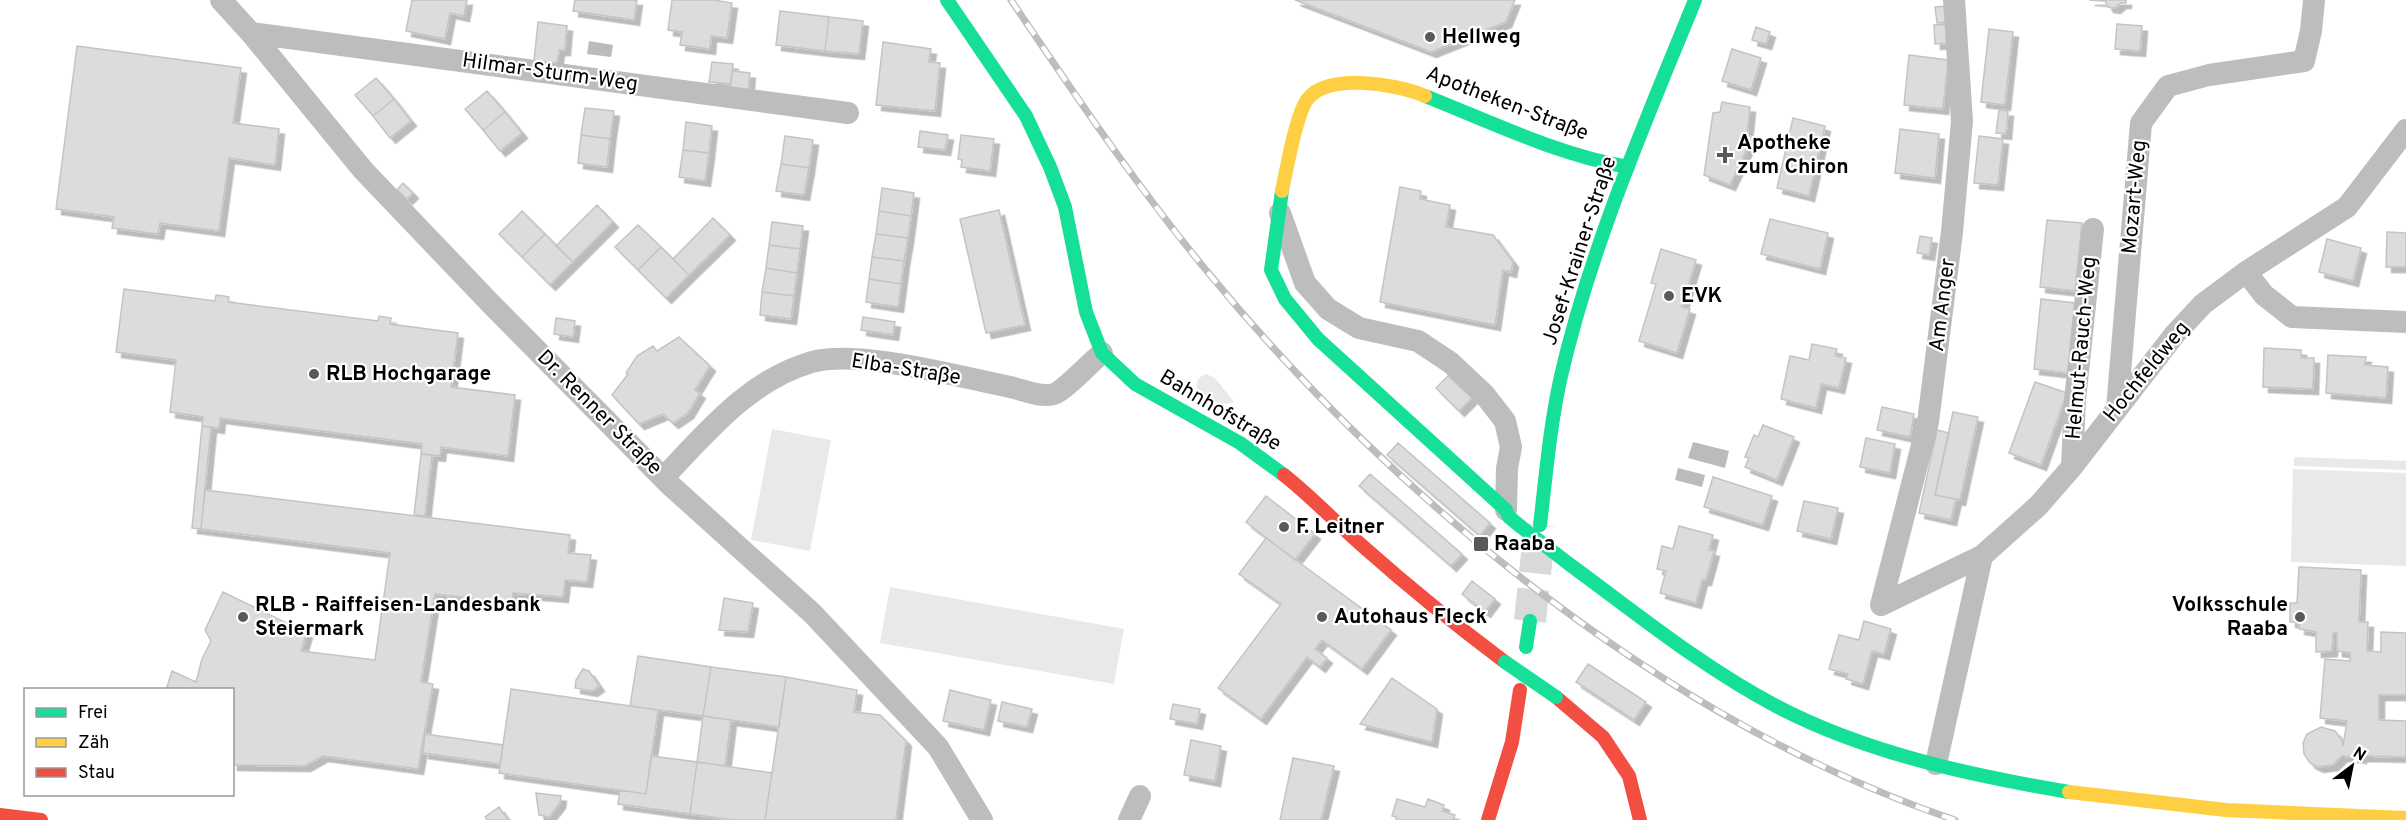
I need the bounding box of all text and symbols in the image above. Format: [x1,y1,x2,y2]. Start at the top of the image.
place label: Hellweg [1442,24,1521,51]
marker: Hellweg [1423,30,1437,44]
street label: Hilmar-Sturm-Weg [460,47,640,99]
street label: Apotheken-Straße [1422,61,1592,147]
place label: Apotheke zum Chiron [1737,130,1849,181]
street label: Mozart-Weg [2117,139,2153,255]
marker: Apotheke zum Chiron [1718,148,1732,162]
street label: Josef-Krainer-Straße [1537,153,1623,349]
street label: Helmut-Rauch-Weg [2061,255,2103,441]
street label: Am Anger [1924,257,1962,353]
place label: EVK [1681,283,1723,310]
marker: EVK [1662,289,1676,303]
street label: Hochfeldweg [2098,316,2196,428]
street label: Dr. Renner Straße [531,345,667,481]
street label: Elba-Straße [849,348,963,392]
place label: RLB Hochgarage [326,361,491,388]
street label: Bahnhofstraße [1154,364,1286,458]
marker: RLB Hochgarage [307,367,321,381]
place label: F. Leitner [1296,514,1385,541]
marker: F. Leitner [1277,520,1291,534]
place label: Raaba [1494,531,1555,558]
marker: Raaba [1472,535,1490,553]
place label: RLB - Raiffeisen-Landesbank Steiermark [255,592,541,643]
place label: Volksschule Raaba [2172,592,2288,643]
place label: Autohaus Fleck [1334,604,1487,631]
marker: RLB - Raiffeisen-Landesbank Steiermark [236,610,250,624]
marker: Autohaus Fleck [1315,610,1329,624]
marker: Volksschule Raaba [2293,610,2307,624]
legend [24,688,234,796]
text: Frei [78,702,108,725]
text: Zäh [78,732,109,755]
north arrow [2322,736,2382,796]
text: N [2349,743,2369,767]
text: Stau [78,762,115,785]

